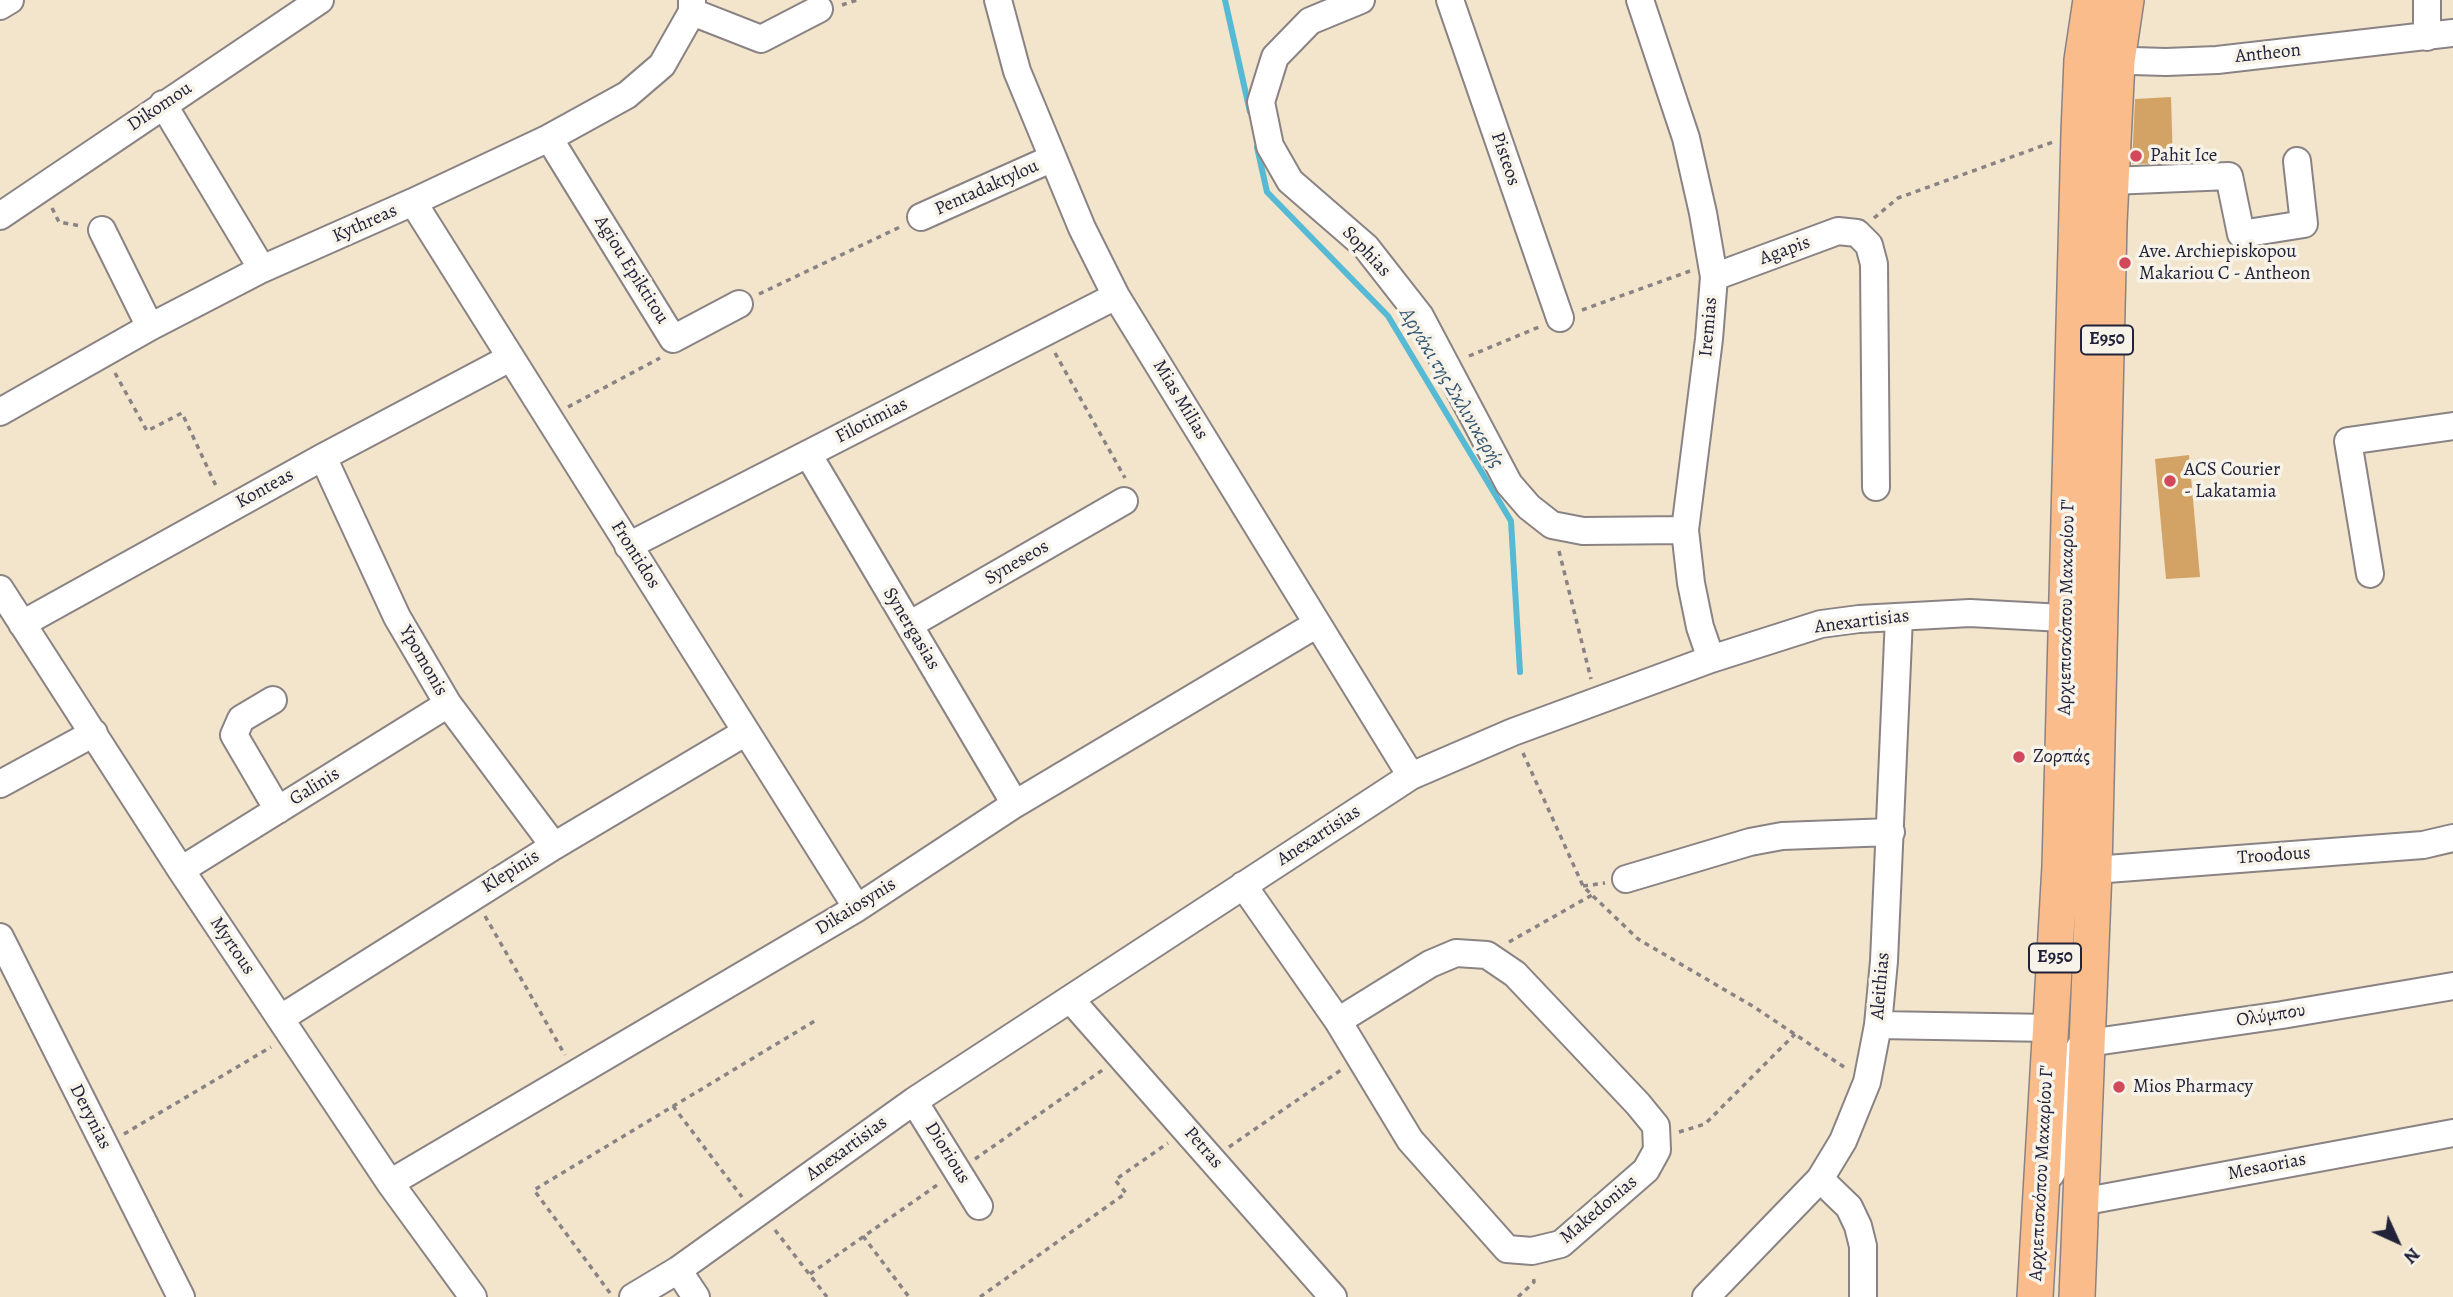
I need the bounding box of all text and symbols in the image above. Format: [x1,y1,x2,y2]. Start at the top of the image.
street label: Antheon [2234,39,2302,69]
street label: Dikomou [123,77,197,137]
street label: Pisteos [1485,129,1525,189]
place label: Pahit Ice [2150,145,2217,167]
marker: Pahit Ice [2128,148,2144,164]
street label: Pentadaktylou [932,155,1042,221]
street label: Kythreas [329,200,401,248]
street label: Agiou Epiktitou [589,212,673,328]
street label: Sophias [1337,222,1395,282]
street label: Agapis [1757,231,1813,271]
place label: Ave. Archiepiskopou Makariou C - Antheon [2139,241,2310,285]
marker: Ave. Archiepiskopou Makariou C - Antheon [2117,255,2133,271]
street label: Iremias [1695,296,1723,358]
water label: Αργάκι της Σκλινικερής [1393,303,1509,473]
road number: E950 [2081,326,2133,354]
street label: Mias Milias [1147,356,1213,444]
street label: Filotimias [832,393,912,449]
place label: ACS Courier - Lakatamia [2184,459,2280,503]
street label: Konteas [232,464,298,514]
marker: ACS Courier - Lakatamia [2162,473,2178,489]
street label: Αρχιεπισκόπου Μακαρίου Γ' [2054,499,2080,715]
street label: Frontidos [605,517,665,593]
street label: Syneseos [981,536,1053,590]
street label: Synergasias [878,584,944,674]
street label: Anexartisias [1813,605,1911,639]
street label: Ypomonis [394,622,452,700]
place label: Ζορπάς [2033,746,2090,768]
marker: Ζορπάς [2011,749,2027,765]
street label: Galinis [286,763,344,811]
street label: Anexartisias [1273,801,1365,871]
street label: Troodous [2237,842,2311,870]
street label: Klepinis [478,845,544,899]
street label: Dikaiosynis [811,873,901,941]
street label: Myrtous [204,913,260,979]
road number: E950 [2029,944,2081,973]
street label: Aleithias [1867,951,1895,1021]
street label: Ολύμπου [2235,999,2307,1033]
street label: Αρχιεπισκόπου Μακαρίου Γ' [2025,1064,2059,1282]
place label: Mios Pharmacy [2133,1076,2253,1098]
marker: Mios Pharmacy [2111,1079,2127,1095]
street label: Derynias [64,1081,116,1153]
street label: Anexartisias [802,1112,892,1186]
street label: Diorious [919,1118,975,1188]
street label: Petras [1179,1122,1227,1174]
street label: Mesaorias [2226,1148,2308,1186]
street label: Makedonias [1556,1171,1642,1249]
north arrow [2362,1206,2432,1276]
text: N [2398,1242,2426,1270]

